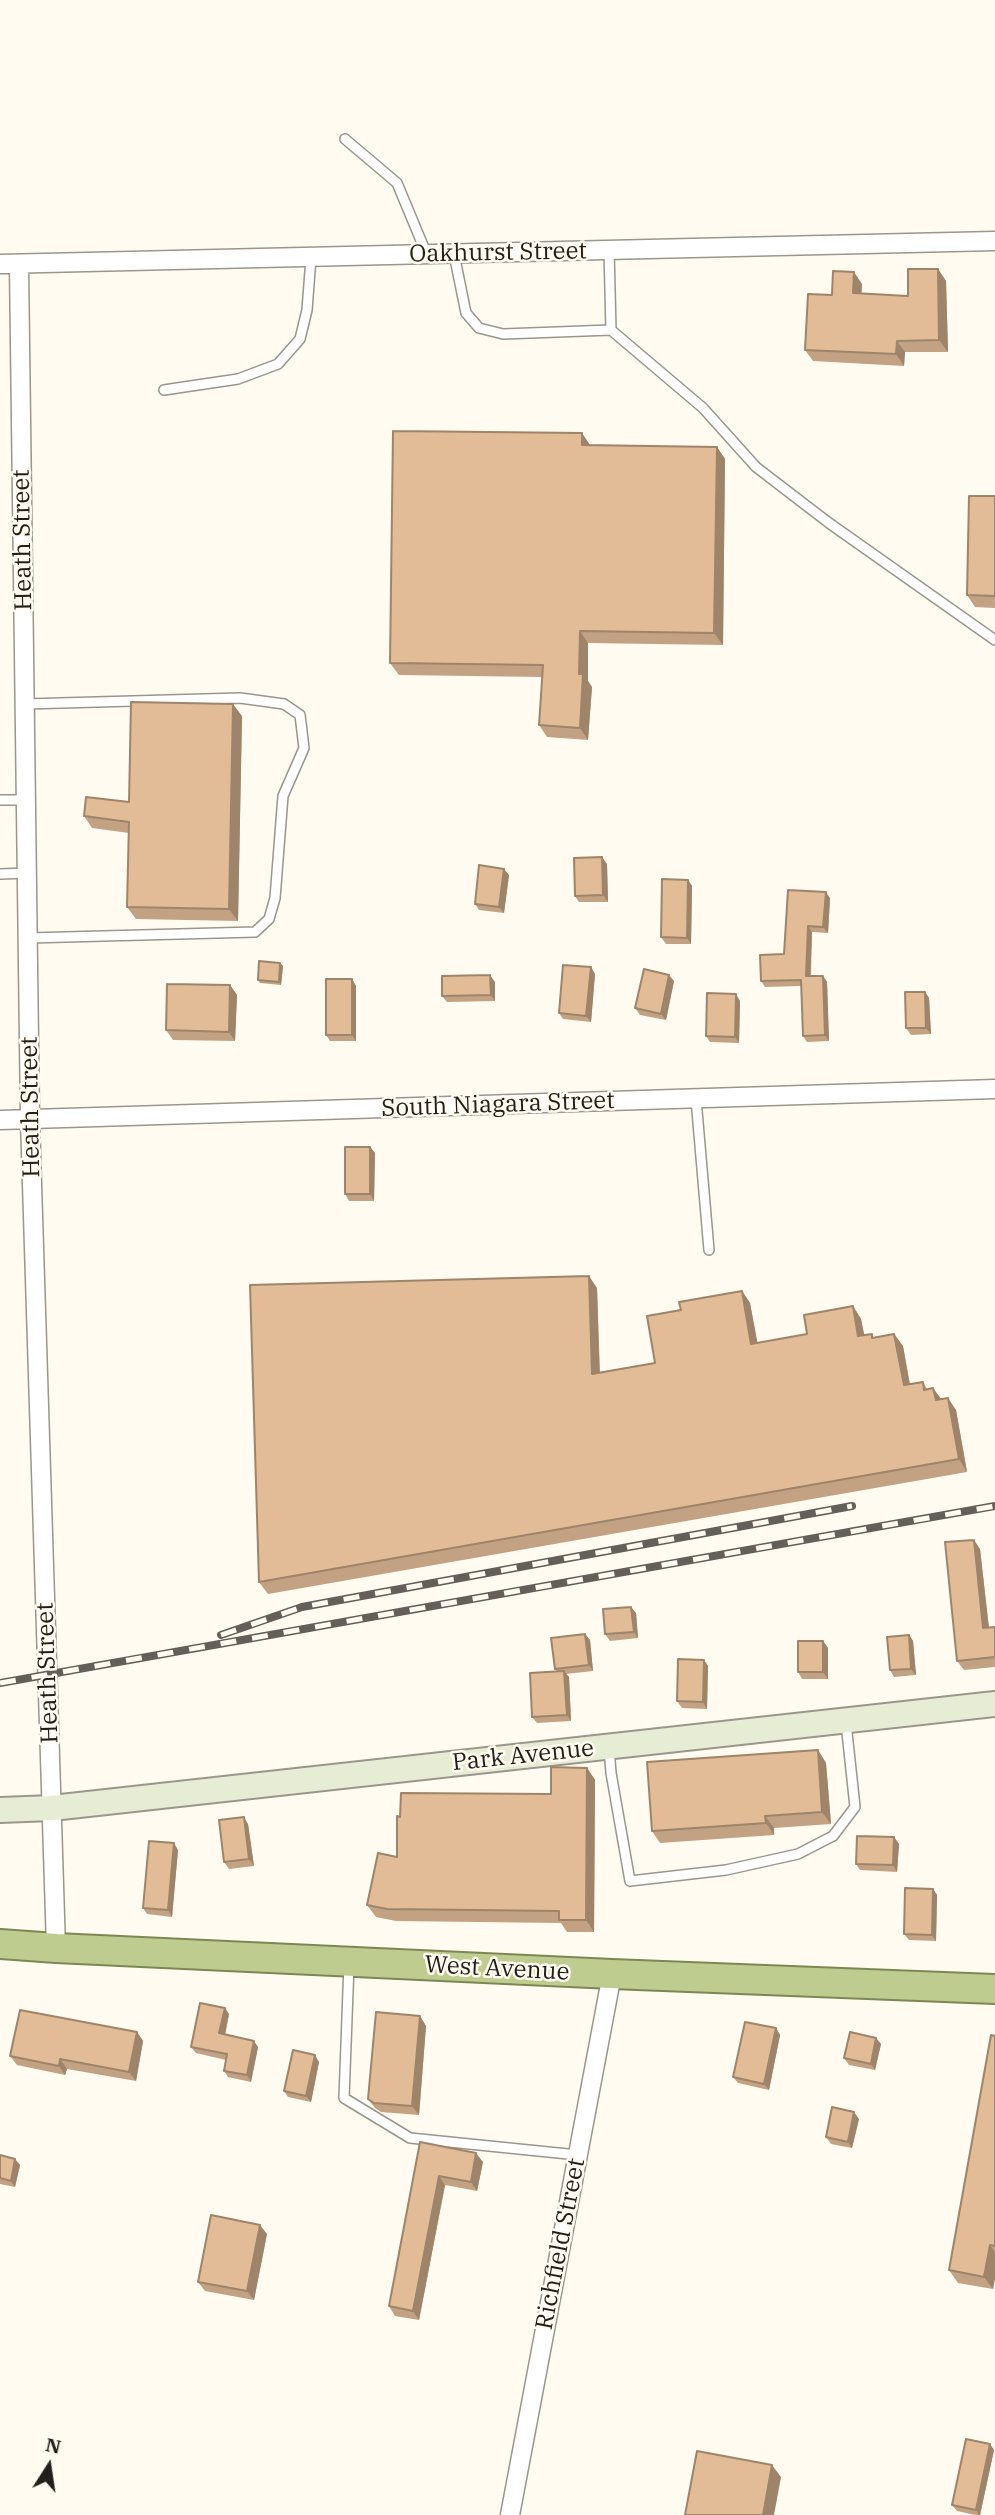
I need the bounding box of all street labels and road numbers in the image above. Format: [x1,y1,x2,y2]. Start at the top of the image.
street label: Oakhurst Street [409,237,587,269]
street label: Heath Street [7,469,39,611]
street label: Heath Street [15,1036,47,1178]
street label: South Niagara Street [381,1087,615,1123]
street label: Heath Street [31,1602,65,1744]
street label: Park Avenue [451,1734,595,1778]
street label: West Avenue [424,1951,570,1987]
street label: Richfield Street [530,2156,592,2332]

